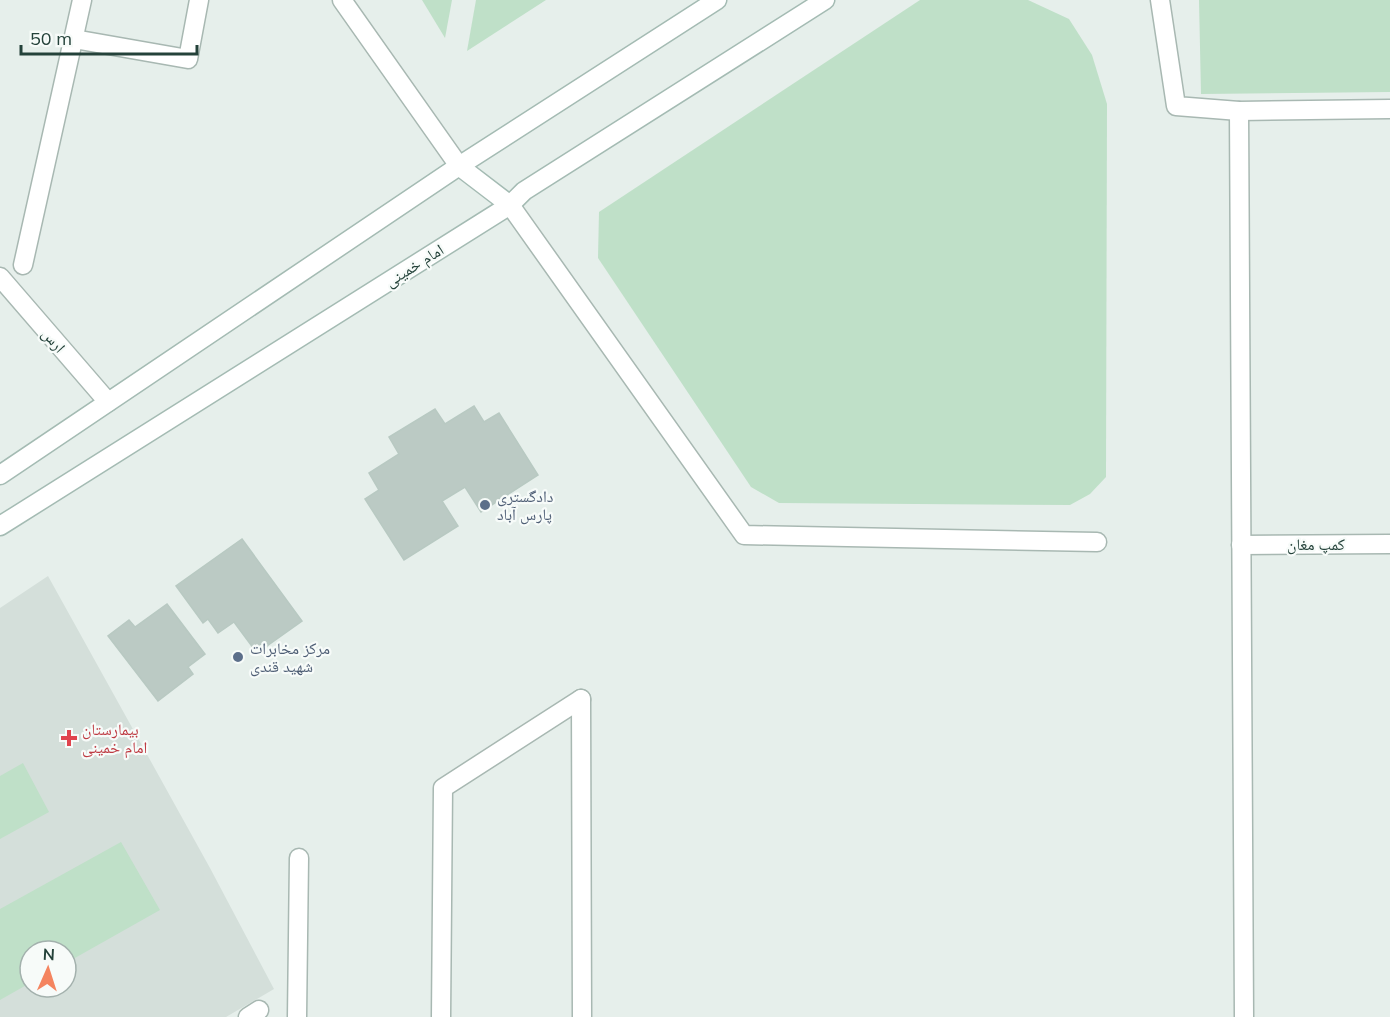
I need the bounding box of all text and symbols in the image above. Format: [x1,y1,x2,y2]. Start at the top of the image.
scale bar [21,18,196,56]
text: 50 m [30,27,72,50]
street label: امام خمینی [381,239,448,292]
street label: ارس [37,324,70,357]
place label: دادگستری پارس آباد [497,486,553,525]
marker: دادگستری پارس آباد [478,498,492,512]
street label: کمپ مغان [1287,534,1345,555]
place label: مرکز مخابرات شهید قندی [250,638,330,677]
marker: مرکز مخابرات شهید قندی [231,650,245,664]
place label: بیمارستان امام خمینی [82,719,147,758]
marker: بیمارستان امام خمینی [60,729,78,747]
north arrow [18,939,78,999]
text: N [42,944,55,964]

